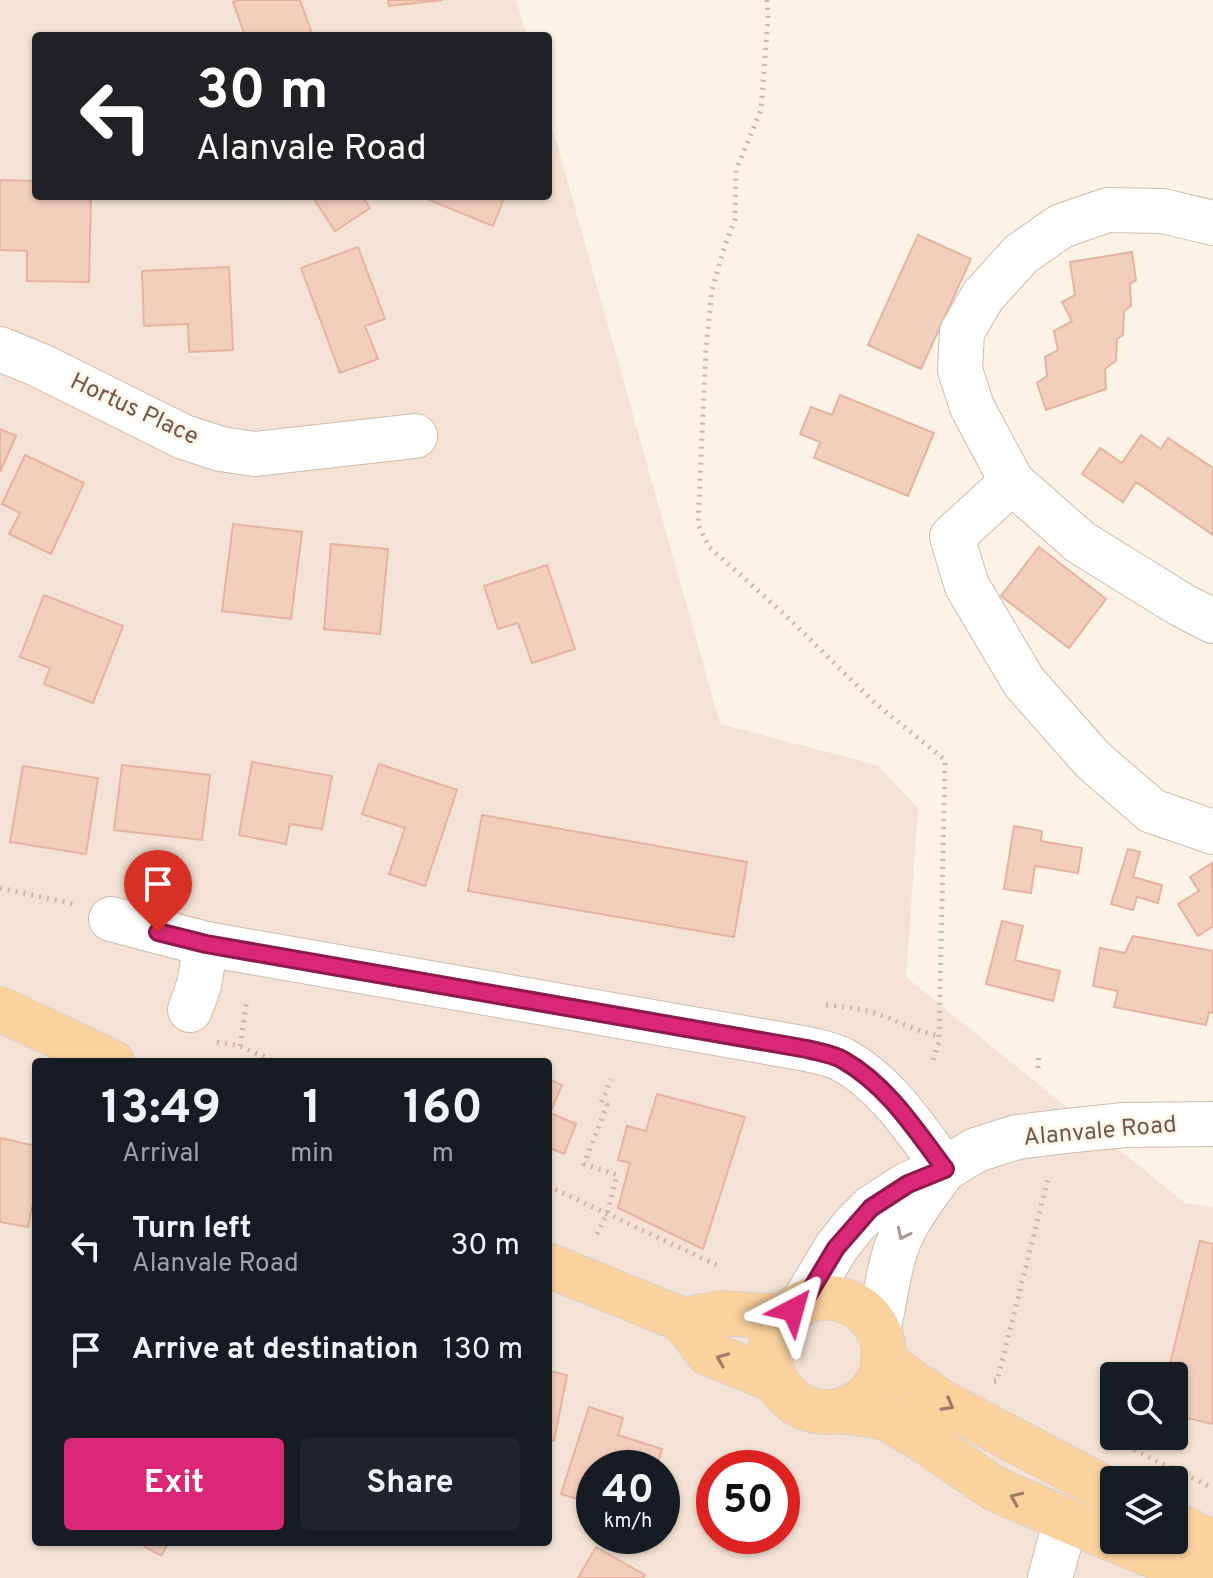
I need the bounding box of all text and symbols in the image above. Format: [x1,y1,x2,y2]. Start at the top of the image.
text: 30 m [196,58,329,128]
icon: left [64,64,168,168]
text: Alanvale Road [196,127,427,173]
street label: Hortus Place [65,367,203,453]
pin [124,850,192,932]
icon: arrive [136,862,180,906]
text: 13:49 [101,1080,221,1140]
text: 1 [302,1080,321,1140]
text: 160 [403,1080,483,1140]
street label: Alanvale Road [1022,1110,1178,1154]
text: Arrival [122,1138,200,1171]
text: min [290,1138,334,1171]
text: m [432,1138,454,1171]
text: Turn left [132,1211,252,1248]
icon: left [64,1224,108,1268]
one-way arrow [897,1226,913,1240]
text: 30 m [451,1228,520,1265]
text: Alanvale Road [132,1248,299,1281]
position arrow [751,1268,835,1352]
icon: arrive [64,1328,108,1372]
text: Arrive at destination [132,1332,418,1369]
text: 130 m [442,1332,523,1369]
one-way arrow [716,1352,730,1369]
map controls [1100,1362,1188,1554]
button: search [1100,1362,1188,1450]
one-way arrow [939,1395,954,1411]
button: Exit [64,1438,284,1530]
button: Share [300,1438,520,1530]
speed limit sign: 50 [696,1450,800,1554]
button: layers [1100,1466,1188,1554]
text: 40 [602,1467,654,1517]
one-way arrow [1010,1492,1025,1508]
text: km/h [604,1509,652,1535]

